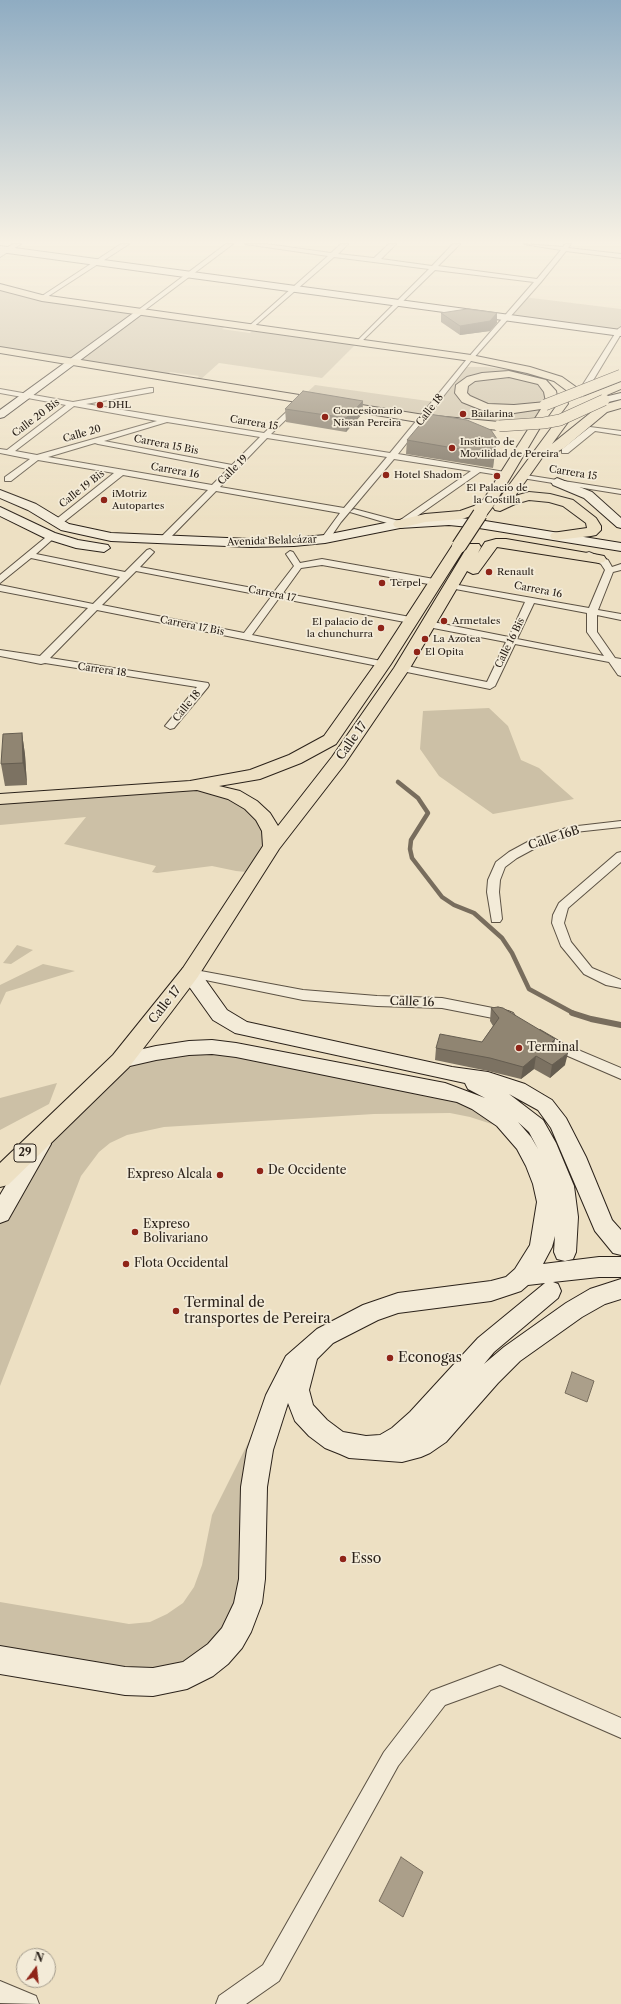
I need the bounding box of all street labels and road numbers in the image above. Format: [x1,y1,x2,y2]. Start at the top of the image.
street label: Calle 18 [414,392,446,428]
street label: Calle 20 Bis [10,396,62,440]
street label: Carrera 15 [229,413,279,433]
street label: Calle 20 [61,423,103,445]
street label: Carrera 15 Bis [133,433,199,457]
street label: Calle 19 [216,453,250,487]
street label: Carrera 16 [150,461,200,481]
street label: Carrera 15 [548,463,598,483]
street label: Calle 19 Bis [57,468,107,510]
street label: Avenida Belalcázar [227,533,317,549]
street label: Carrera 16 [513,579,563,601]
street label: Carrera 17 [247,584,297,604]
street label: Carrera 17 Bis [159,614,225,638]
street label: Calle 16 Bis [493,616,527,670]
street label: Carrera 18 [77,661,127,679]
street label: Calle 18 [171,688,203,724]
street label: Calle 17 [334,719,370,763]
street label: Calle 16B [527,823,581,853]
street label: Calle 17 [146,983,184,1027]
street label: Calle 16 [389,994,435,1010]
road number: 29 [14,1144,36,1162]

